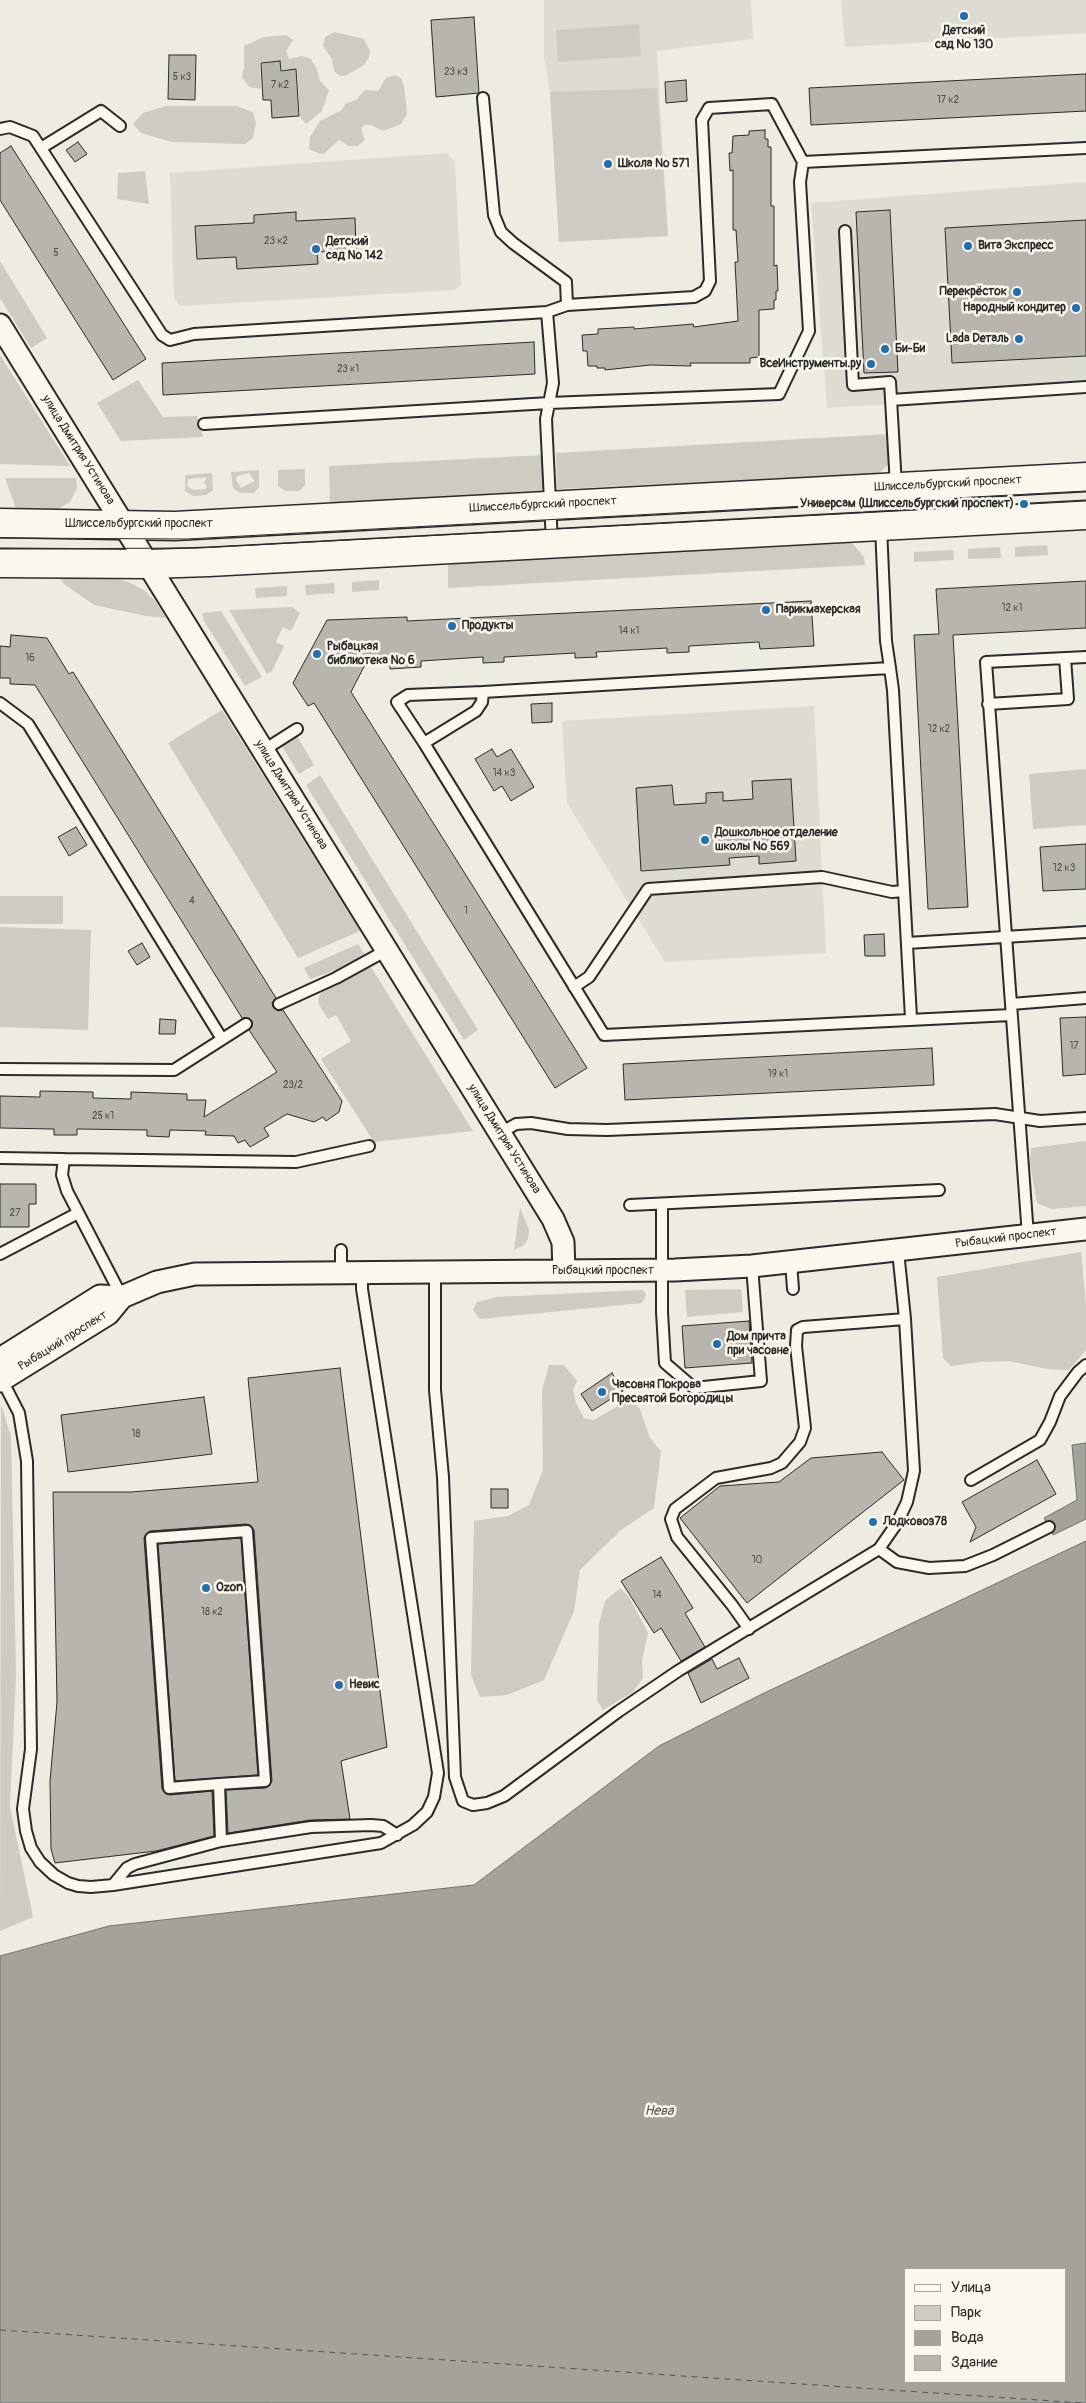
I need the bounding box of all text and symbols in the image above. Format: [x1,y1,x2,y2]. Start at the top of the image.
marker: Детский сад № 130 [958,10,970,22]
place label: Детский сад № 130 [935,24,993,52]
house number: 23 к3 [444,66,468,78]
house number: 5 к3 [173,71,191,83]
house number: 7 к2 [271,79,289,91]
house number: 17 к2 [937,94,959,106]
place label: Школа № 571 [618,157,690,171]
marker: Школа № 571 [602,158,614,170]
house number: 23 к2 [264,235,288,247]
place label: Детский сад № 142 [326,235,383,263]
place label: Вита Экспресс [978,239,1054,253]
marker: Вита Экспресс [962,240,974,252]
marker: Детский сад № 142 [310,243,322,255]
house number: 5 [53,247,59,259]
place label: Перекрёсток [939,285,1007,299]
marker: Перекрёсток [1011,286,1023,298]
place label: Народный кондитер [963,301,1066,315]
marker: Народный кондитер [1070,302,1082,314]
place label: Lada Dеталь [946,332,1009,346]
marker: Lada Dеталь [1013,333,1025,345]
place label: Би-Би [895,342,925,356]
marker: Би-Би [879,343,891,355]
place label: ВсеИнструменты.ру [759,357,861,371]
marker: ВсеИнструменты.ру [865,358,877,370]
house number: 23 к1 [337,363,359,375]
street label: улица Дмитрия Устинова [38,393,118,507]
street label: Шлиссельбургский проспект [874,473,1022,495]
street label: Шлиссельбургский проспект [469,494,617,516]
place label: Универсам (Шлиссельбургский проспект) [800,497,1014,511]
marker: Универсам (Шлиссельбургский проспект) [1018,498,1030,510]
street label: Шлиссельбургский проспект [65,517,213,531]
house number: 12 к1 [1002,602,1022,614]
place label: Парикмахерская [776,603,861,617]
marker: Парикмахерская [760,604,772,616]
place label: Продукты [462,619,514,633]
marker: Продукты [446,620,458,632]
house number: 14 к1 [619,625,639,637]
place label: Рыбацкая библиотека № 6 [327,640,415,668]
marker: Рыбацкая библиотека № 6 [311,648,323,660]
house number: 16 [25,652,35,664]
house number: 12 к2 [928,723,950,735]
street label: улица Дмитрия Устинова [251,738,331,852]
house number: 14 к3 [493,767,515,779]
place label: Дошкольное отделение школы № 569 [715,826,838,854]
marker: Дошкольное отделение школы № 569 [699,834,711,846]
house number: 12 к3 [1053,862,1075,874]
house number: 4 [189,895,195,907]
house number: 1 [464,905,468,917]
house number: 17 [1069,1040,1079,1052]
house number: 19 к1 [768,1068,788,1080]
house number: 23/2 [283,1079,303,1091]
street label: улица Дмитрия Устинова [464,1082,544,1196]
house number: 25 к1 [92,1110,114,1122]
house number: 27 [10,1207,20,1219]
street label: Рыбацкий проспект [954,1225,1058,1251]
street label: Рыбацкий проспект [552,1264,654,1278]
street label: Рыбацкий проспект [16,1308,110,1374]
place label: Дом причта при часовне [727,1330,789,1358]
marker: Дом причта при часовне [711,1338,723,1350]
place label: Часовня Покрова Пресвятой Богородицы [612,1378,733,1406]
marker: Часовня Покрова Пресвятой Богородицы [596,1386,608,1398]
house number: 18 [132,1428,140,1440]
place label: Лодковоз78 [883,1515,947,1529]
marker: Лодковоз78 [867,1516,879,1528]
house number: 10 [752,1554,762,1566]
place label: Ozon [216,1581,243,1595]
marker: Ozon [200,1582,212,1594]
house number: 14 [652,1589,662,1601]
house number: 18 к2 [201,1606,223,1618]
place label: Невис [349,1678,380,1692]
marker: Невис [333,1679,345,1691]
water label: Нева [644,2103,674,2119]
legend [904,2268,1066,2383]
text: Улица [951,2278,991,2297]
text: Парк [951,2303,982,2322]
text: Вода [951,2328,984,2347]
text: Здание [951,2353,998,2372]

